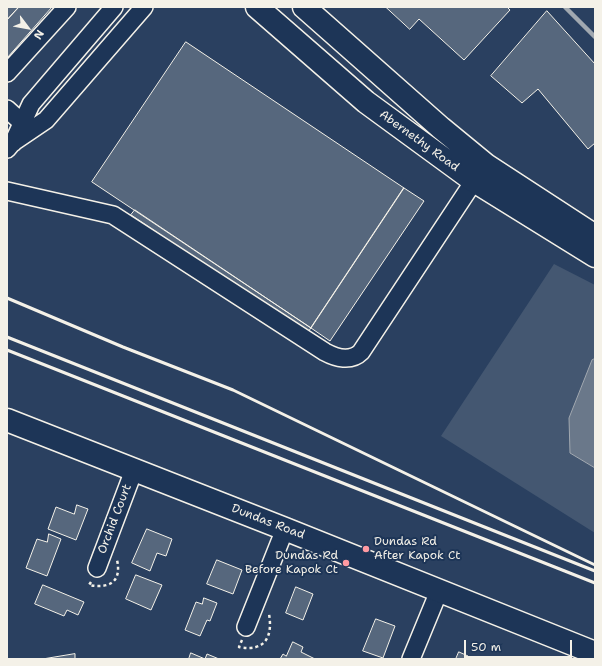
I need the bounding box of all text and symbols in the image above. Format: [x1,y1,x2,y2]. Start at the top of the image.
north arrow [8,8,48,48]
text: N [30,27,47,42]
street label: Abernethy Road [376,107,462,175]
street label: Orchid Court [95,482,135,556]
street label: Dundas Road [229,501,307,543]
place label: Dundas Rd After Kapok Ct [374,535,460,563]
marker: Dundas Rd After Kapok Ct [361,544,371,554]
place label: Dundas Rd Before Kapok Ct [245,549,338,577]
marker: Dundas Rd Before Kapok Ct [341,558,351,568]
scale bar [466,632,574,658]
text: 50 m [471,639,501,655]

